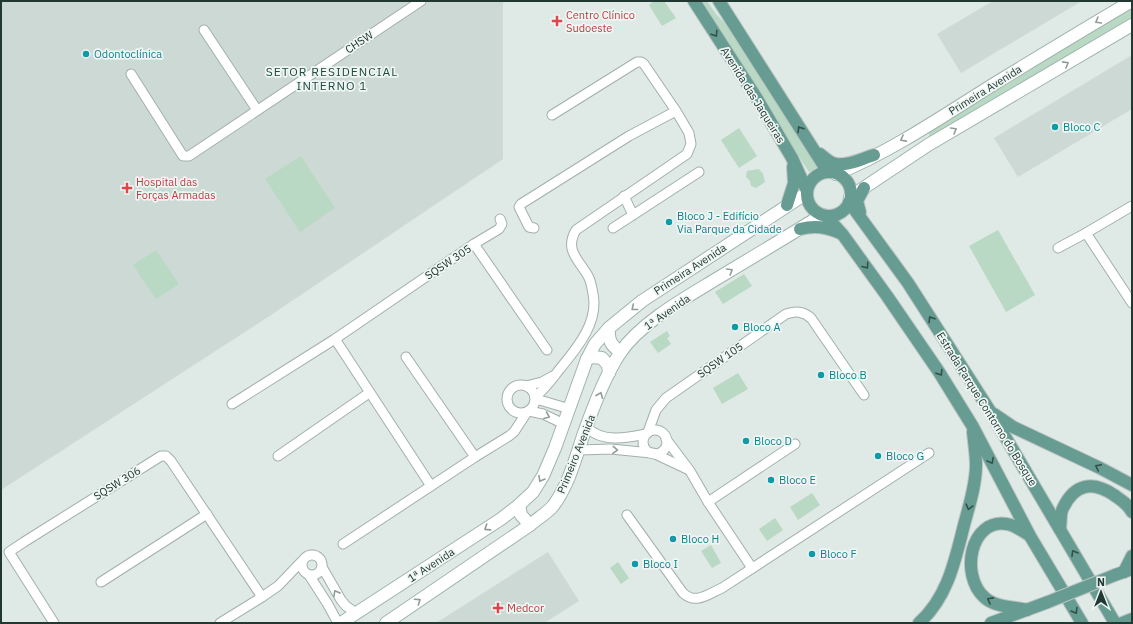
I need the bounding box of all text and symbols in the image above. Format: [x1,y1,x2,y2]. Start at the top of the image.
place label: Centro Clínico Sudoeste [566,8,635,35]
marker: Centro Clínico Sudoeste [551,15,563,27]
one-way arrow [1095,17,1102,24]
street label: CHSW [342,27,376,56]
one-way arrow [710,30,718,37]
street label: Avenida das Jaqueiras [718,44,788,146]
place label: Odontoclínica [94,47,162,61]
marker: Odontoclínica [81,49,91,59]
street label: Primeira Avenida [946,62,1024,118]
one-way arrow [1062,62,1069,69]
district label: SETOR RESIDENCIAL INTERNO 1 [266,64,398,93]
place label: Bloco C [1063,120,1101,134]
marker: Bloco C [1050,122,1060,132]
one-way arrow [798,126,805,133]
one-way arrow [950,127,957,134]
one-way arrow [900,134,908,142]
place label: Hospital das Forças Armadas [136,175,216,202]
marker: Hospital das Forças Armadas [121,182,133,194]
place label: Bloco J - Edifício Via Parque da Cidade [677,209,782,236]
marker: Bloco J - Edifício Via Parque da Cidade [664,217,674,227]
street label: Primeira Avenida [651,240,729,298]
street label: SQSW 305 [422,241,474,283]
one-way arrow [861,262,868,269]
one-way arrow [726,268,733,276]
street label: 1ª Avenida [641,291,693,333]
one-way arrow [632,303,639,310]
one-way arrow [928,316,936,323]
place label: Bloco A [743,320,781,334]
marker: Bloco A [730,322,740,332]
street label: Estrada Parque Contorno do Bosque [934,330,1040,488]
street label: SQSW 105 [694,339,746,381]
place label: Bloco B [829,368,867,382]
one-way arrow [935,369,943,376]
marker: Bloco B [816,370,826,380]
one-way arrow [595,391,603,399]
one-way arrow [544,411,551,419]
street label: Primeiro Avenida [554,412,598,496]
place label: Bloco D [754,434,792,448]
marker: Bloco D [741,436,751,446]
one-way arrow [612,445,618,454]
place label: Bloco G [886,449,924,463]
marker: Bloco G [873,451,883,461]
one-way arrow [986,457,994,465]
street label: SQSW 306 [91,463,143,503]
one-way arrow [1094,464,1102,472]
place label: Bloco E [779,473,816,487]
one-way arrow [538,475,545,482]
marker: Bloco E [766,475,776,485]
one-way arrow [965,503,974,510]
one-way arrow [484,523,491,531]
place label: Bloco H [681,532,719,546]
marker: Bloco H [668,534,678,544]
street label: 1ª Avenida [405,545,457,585]
place label: Bloco F [820,547,857,561]
marker: Bloco F [807,549,817,559]
one-way arrow [1072,550,1079,557]
place label: Bloco I [643,557,678,571]
marker: Bloco I [630,559,640,569]
north arrow [1081,572,1121,612]
text: N [1097,575,1105,589]
one-way arrow [334,590,341,597]
one-way arrow [987,597,994,605]
one-way arrow [414,598,421,606]
place label: Medcor [507,601,544,615]
marker: Medcor [492,602,504,614]
one-way arrow [1070,607,1077,614]

